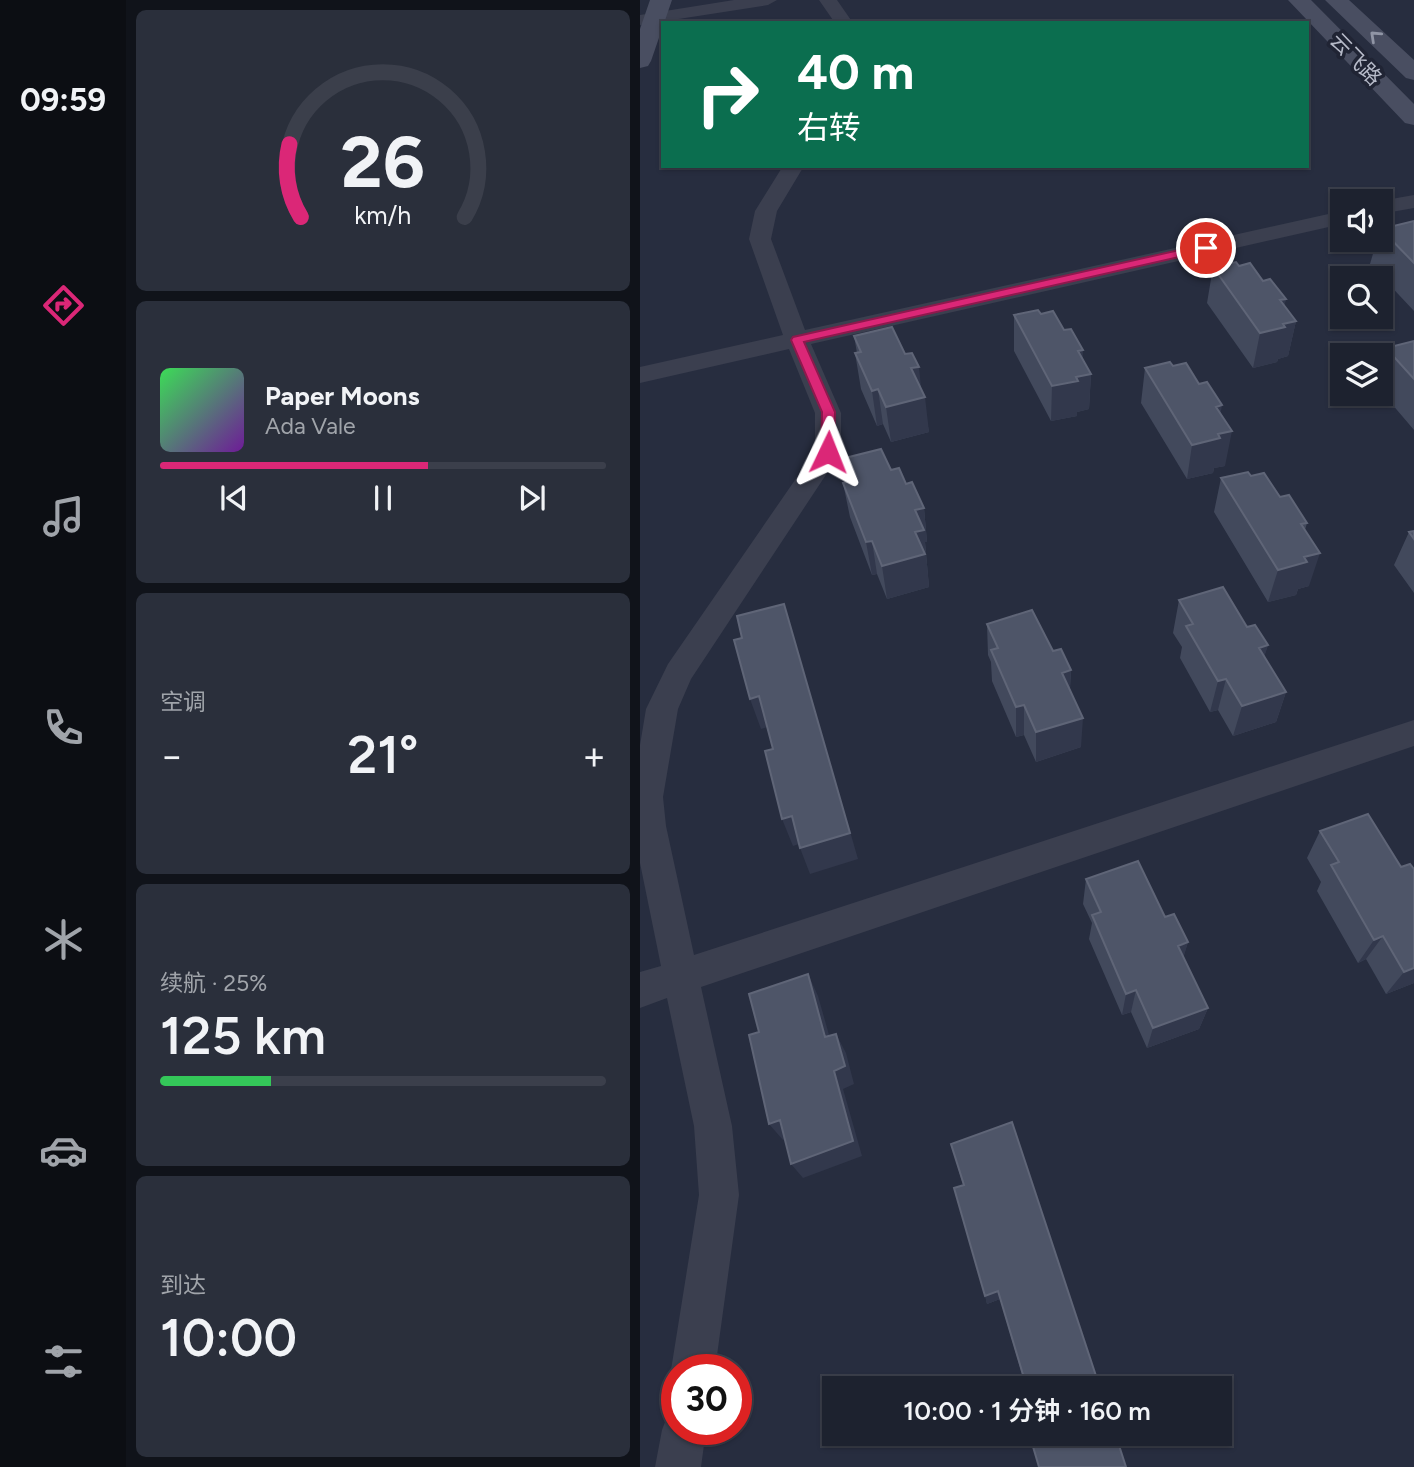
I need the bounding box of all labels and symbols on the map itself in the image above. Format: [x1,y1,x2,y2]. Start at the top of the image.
street label: 云飞路 [1325,28,1387,90]
one-way arrow [1370,32,1383,45]
pin [1176,218,1236,278]
position arrow [791,415,865,489]
speed limit sign: 30 [661,1354,752,1445]

